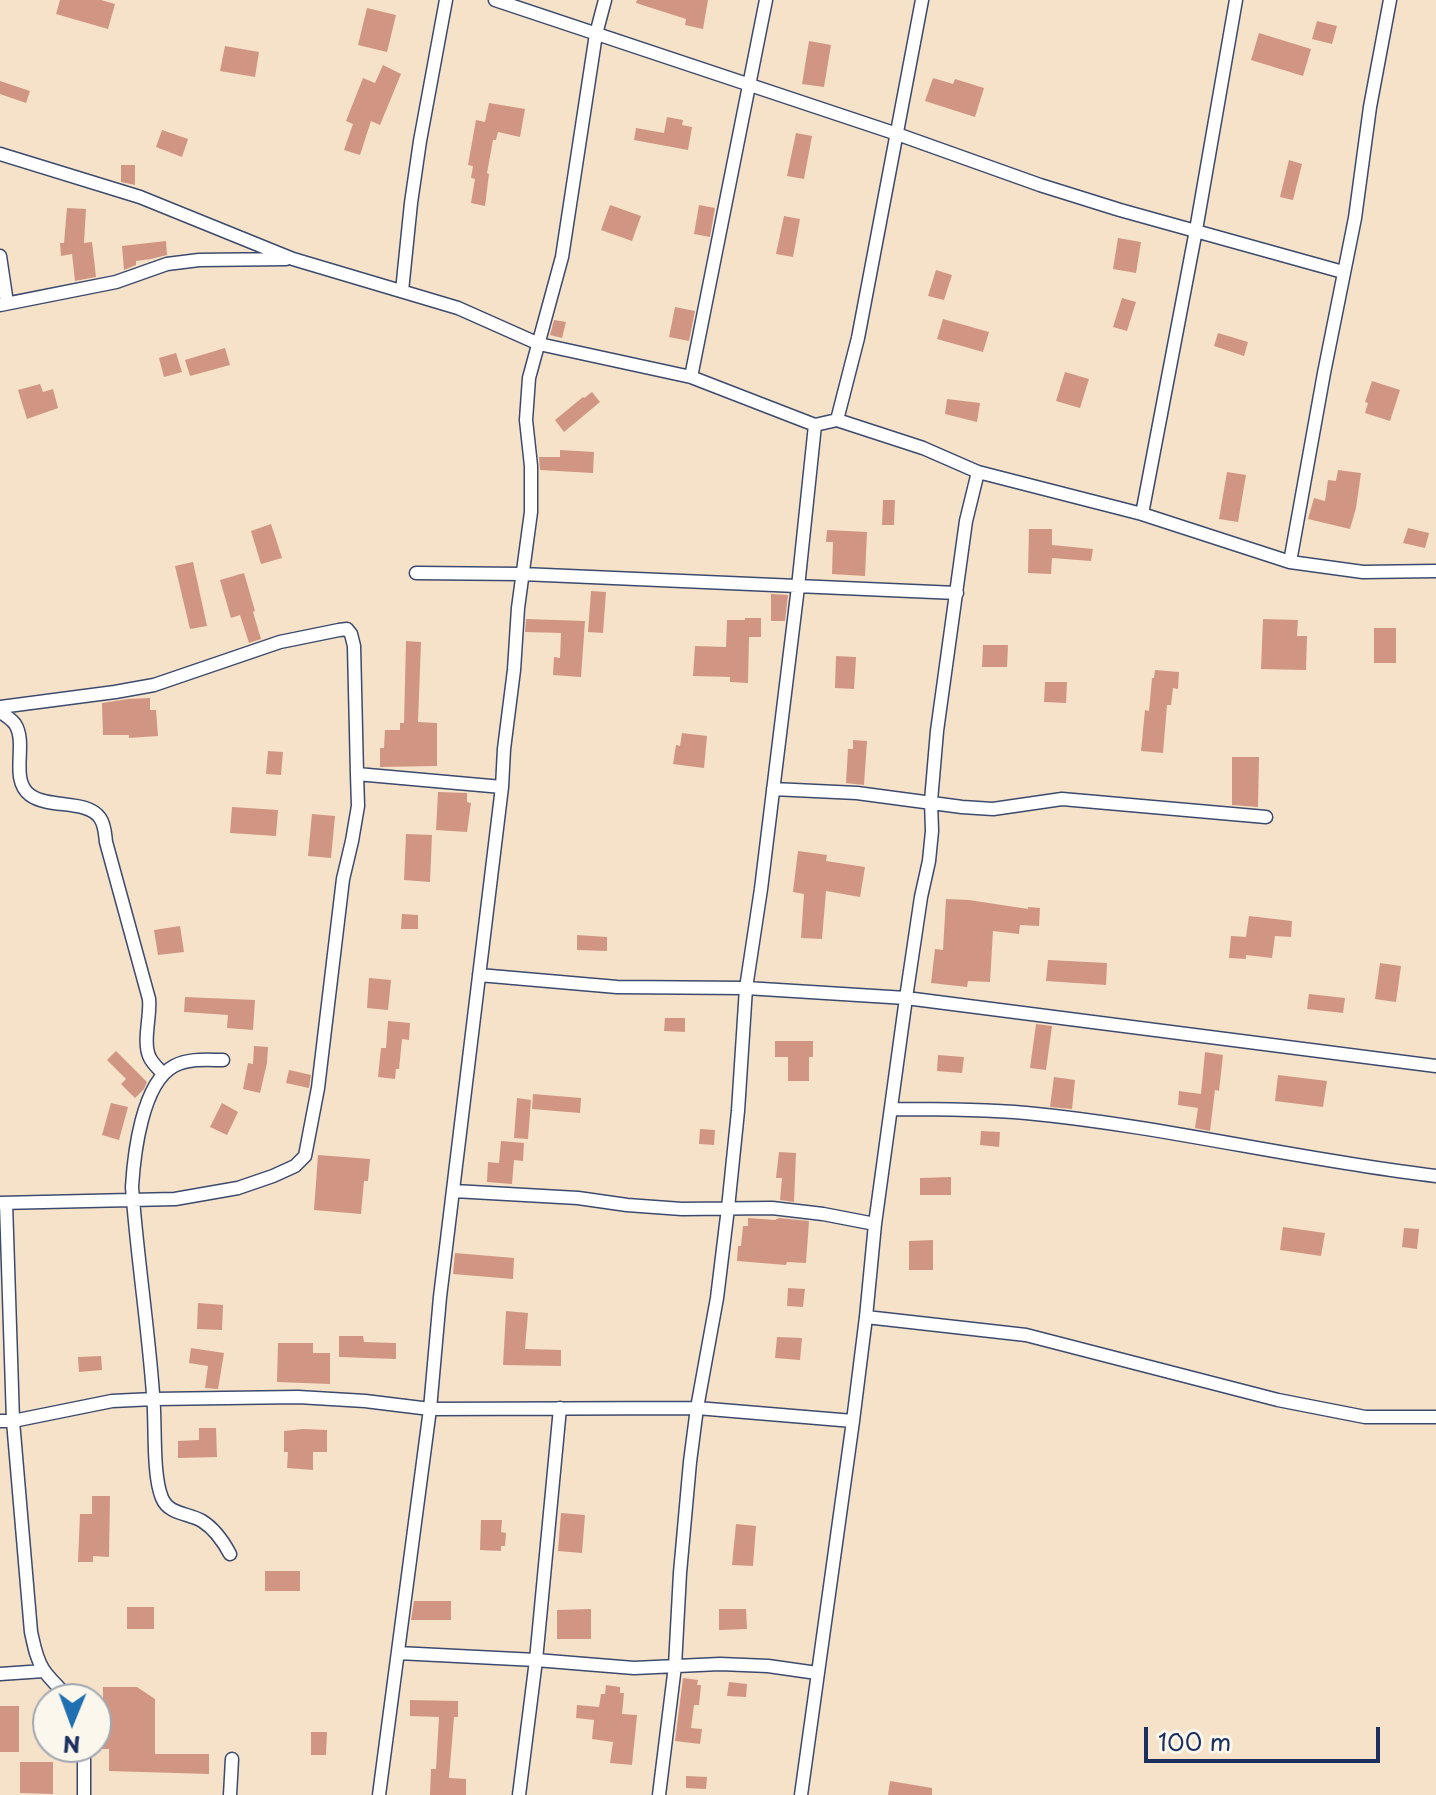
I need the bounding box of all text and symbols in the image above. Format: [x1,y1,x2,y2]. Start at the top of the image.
north arrow [32,1683,112,1763]
scale bar [1148,1711,1384,1761]
text: 100 m [1158,1723,1231,1759]
text: N [63,1729,81,1762]

